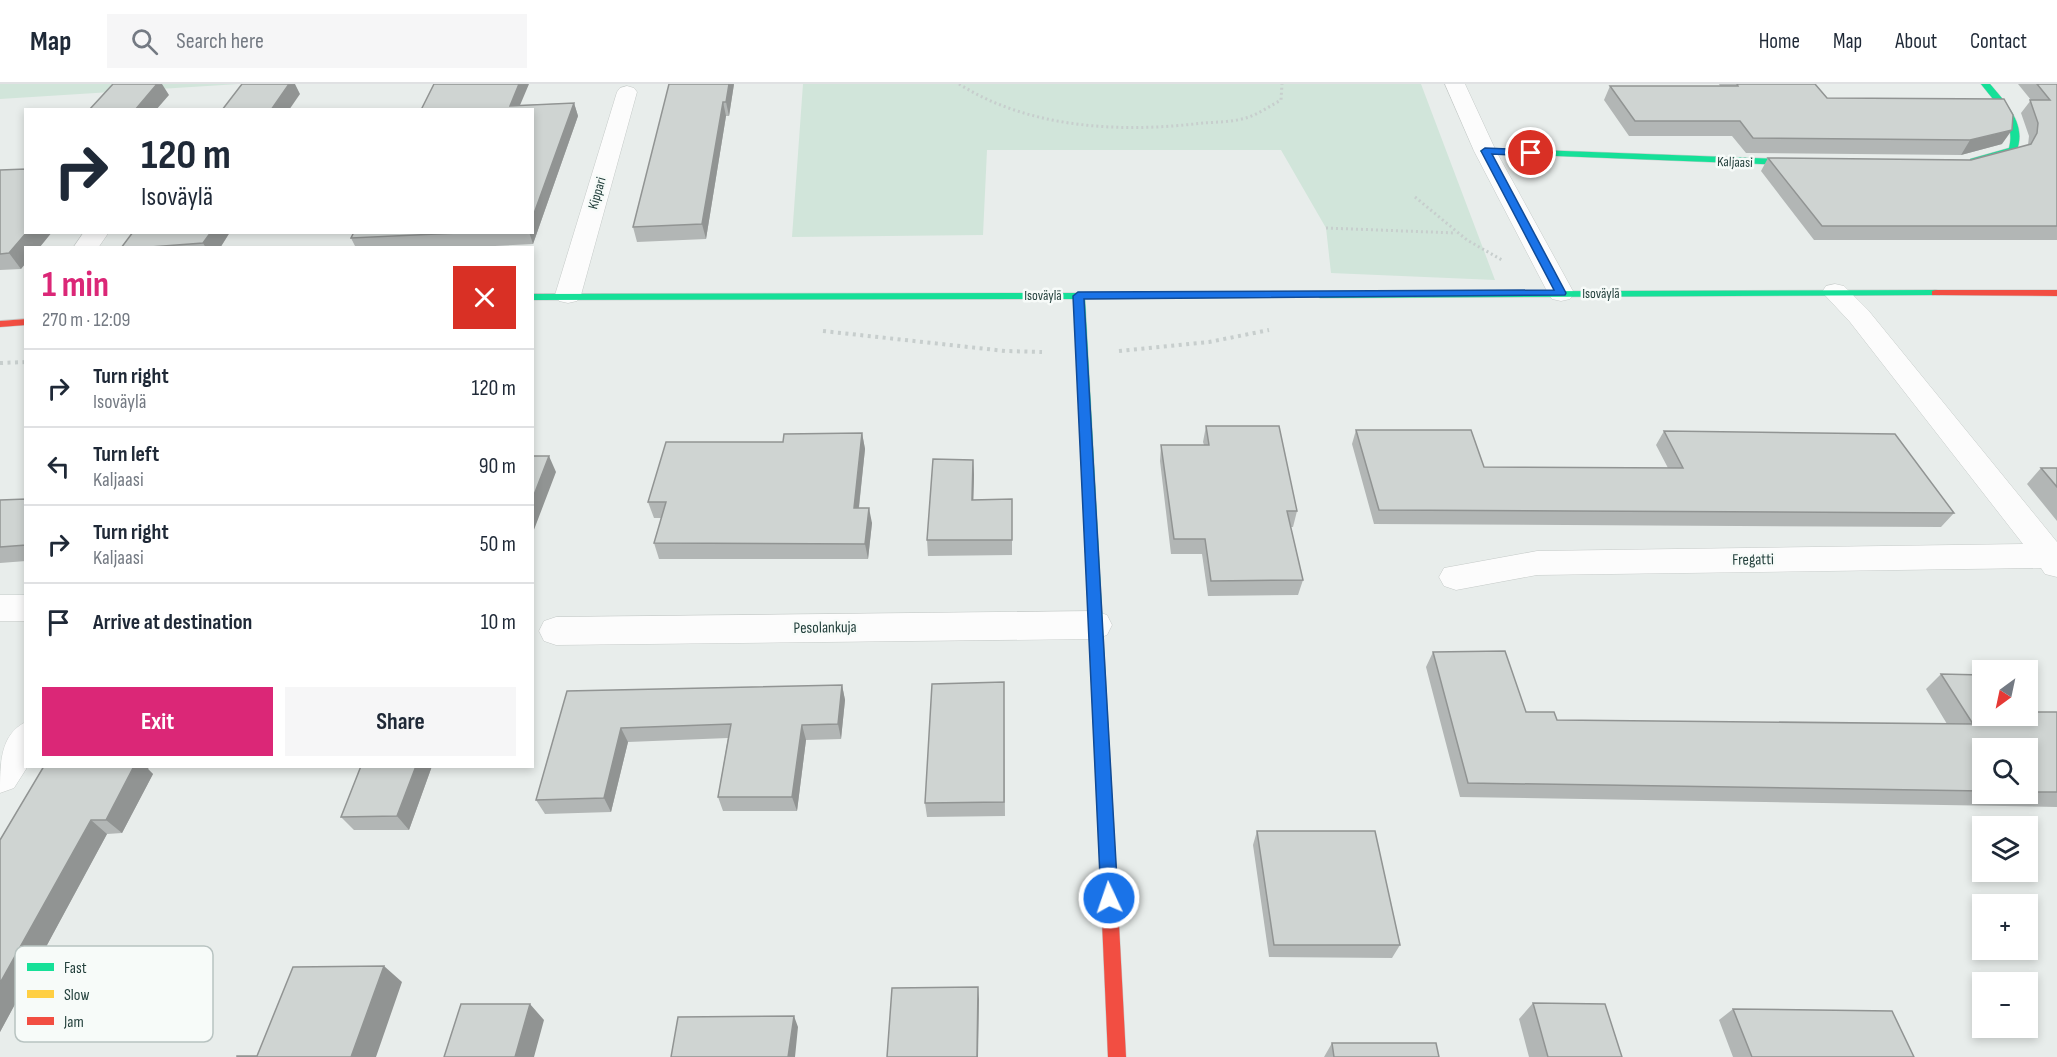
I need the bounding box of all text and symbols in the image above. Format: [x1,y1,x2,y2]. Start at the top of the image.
search box [107,14,527,68]
text: Map [30,25,71,58]
icon: search [128,25,161,58]
text: Search here [176,28,264,55]
text: Home [1759,29,1800,54]
text: Map [1833,29,1862,54]
text: About [1895,29,1937,54]
text: Contact [1970,29,2027,54]
pin [1505,127,1556,178]
text: 120 m [141,130,231,181]
icon: right [42,132,120,210]
icon: arrive [1514,136,1547,169]
street label: Kaljaasi [1717,153,1753,171]
street label: Kippari [584,175,610,211]
text: Isoväylä [141,181,213,213]
text: 1 min [42,264,109,307]
button: close [453,266,516,329]
street label: Isoväylä [1582,285,1620,302]
street label: Isoväylä [1024,287,1062,304]
text: 270 m · 12:09 [42,308,130,332]
text: Turn right [93,363,169,390]
icon: right [42,372,75,405]
text: 120 m [472,375,516,402]
text: Isoväylä [93,390,147,414]
text: Turn left [93,441,159,468]
icon: left [42,450,75,483]
text: 90 m [479,453,516,480]
text: Kaljaasi [93,468,144,492]
text: Turn right [93,519,169,546]
icon: right [42,528,75,561]
text: 50 m [480,531,516,558]
text: Kaljaasi [93,546,144,570]
street label: Fregatti [1732,550,1774,570]
icon: arrive [42,606,75,639]
text: Arrive at destination [93,609,252,636]
text: 10 m [481,609,516,636]
street label: Pesolankuja [793,618,857,638]
north arrow [1972,660,2038,726]
map controls [1972,660,2038,1038]
button: Exit [42,687,273,756]
button: Share [285,687,516,756]
button: search [1972,738,2038,804]
button: layers [1972,816,2038,882]
position arrow [1077,866,1141,930]
button: + [1972,894,2038,960]
legend [15,946,213,1042]
text: Fast [64,959,87,978]
button: − [1972,972,2038,1038]
text: Slow [64,986,89,1005]
text: Jam [63,1013,84,1032]

